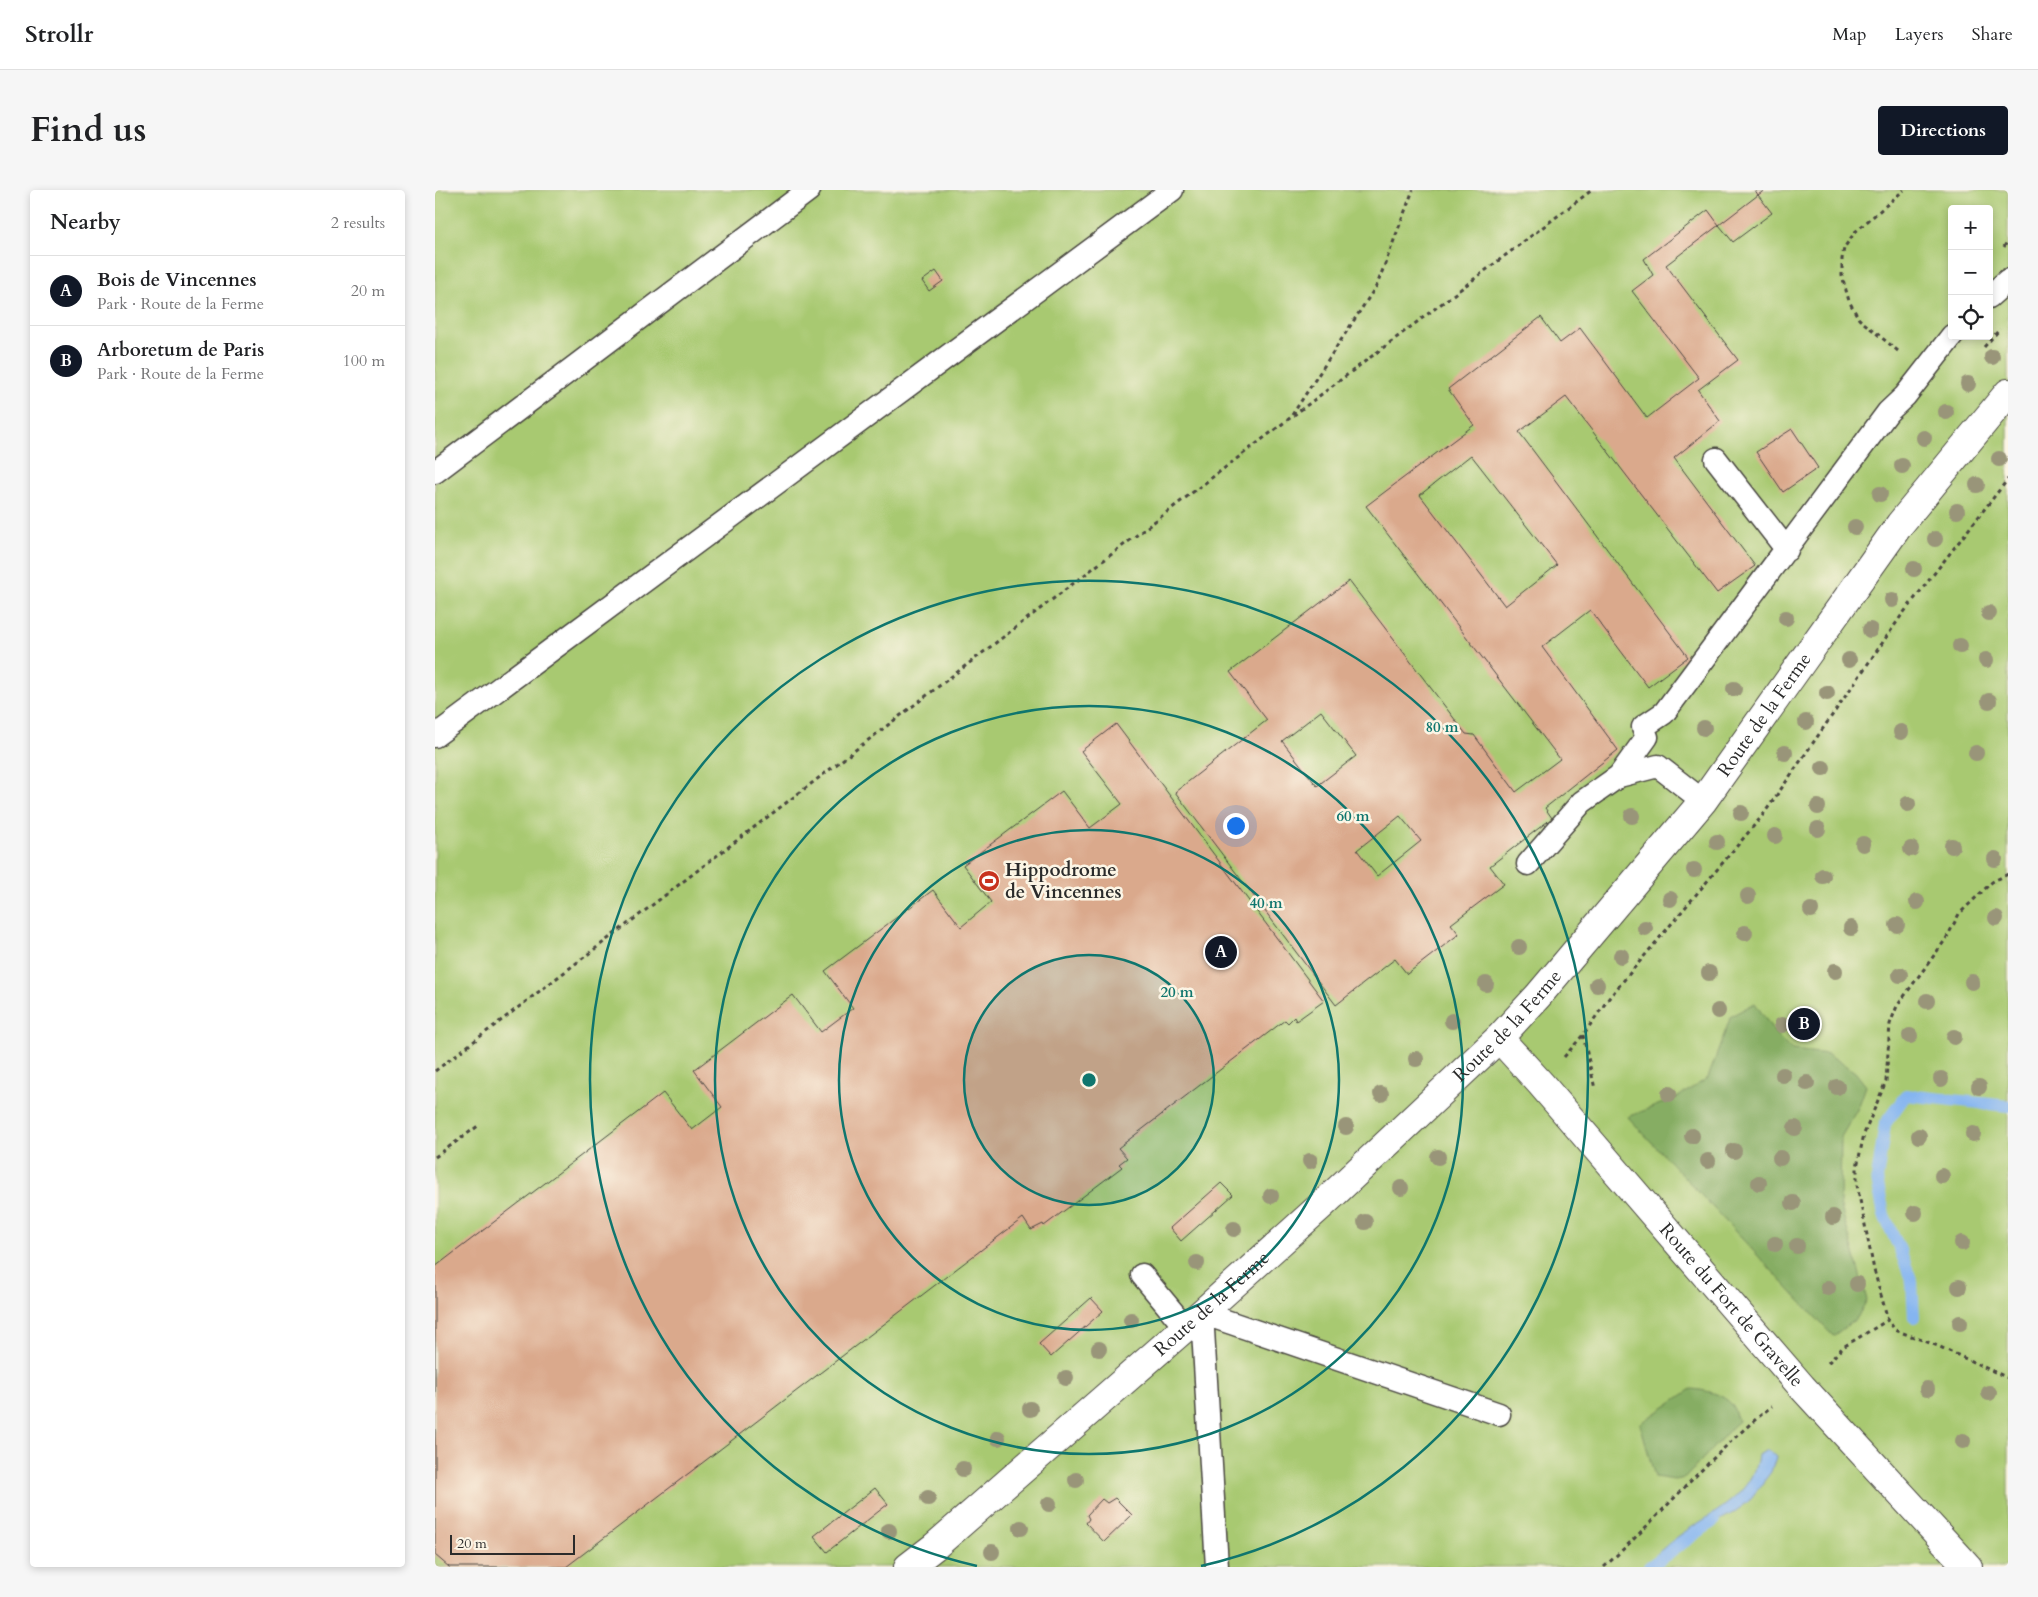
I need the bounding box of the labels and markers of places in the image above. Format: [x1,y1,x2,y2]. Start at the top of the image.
place label: Hippodrome de Vincennes [1005,857,1122,905]
sports icon: Hippodrome de Vincennes [977,869,1001,893]
pin: A [1205,933,1237,971]
pin: B [1788,1005,1820,1043]
centre of rings [1080,1071,1098,1089]

